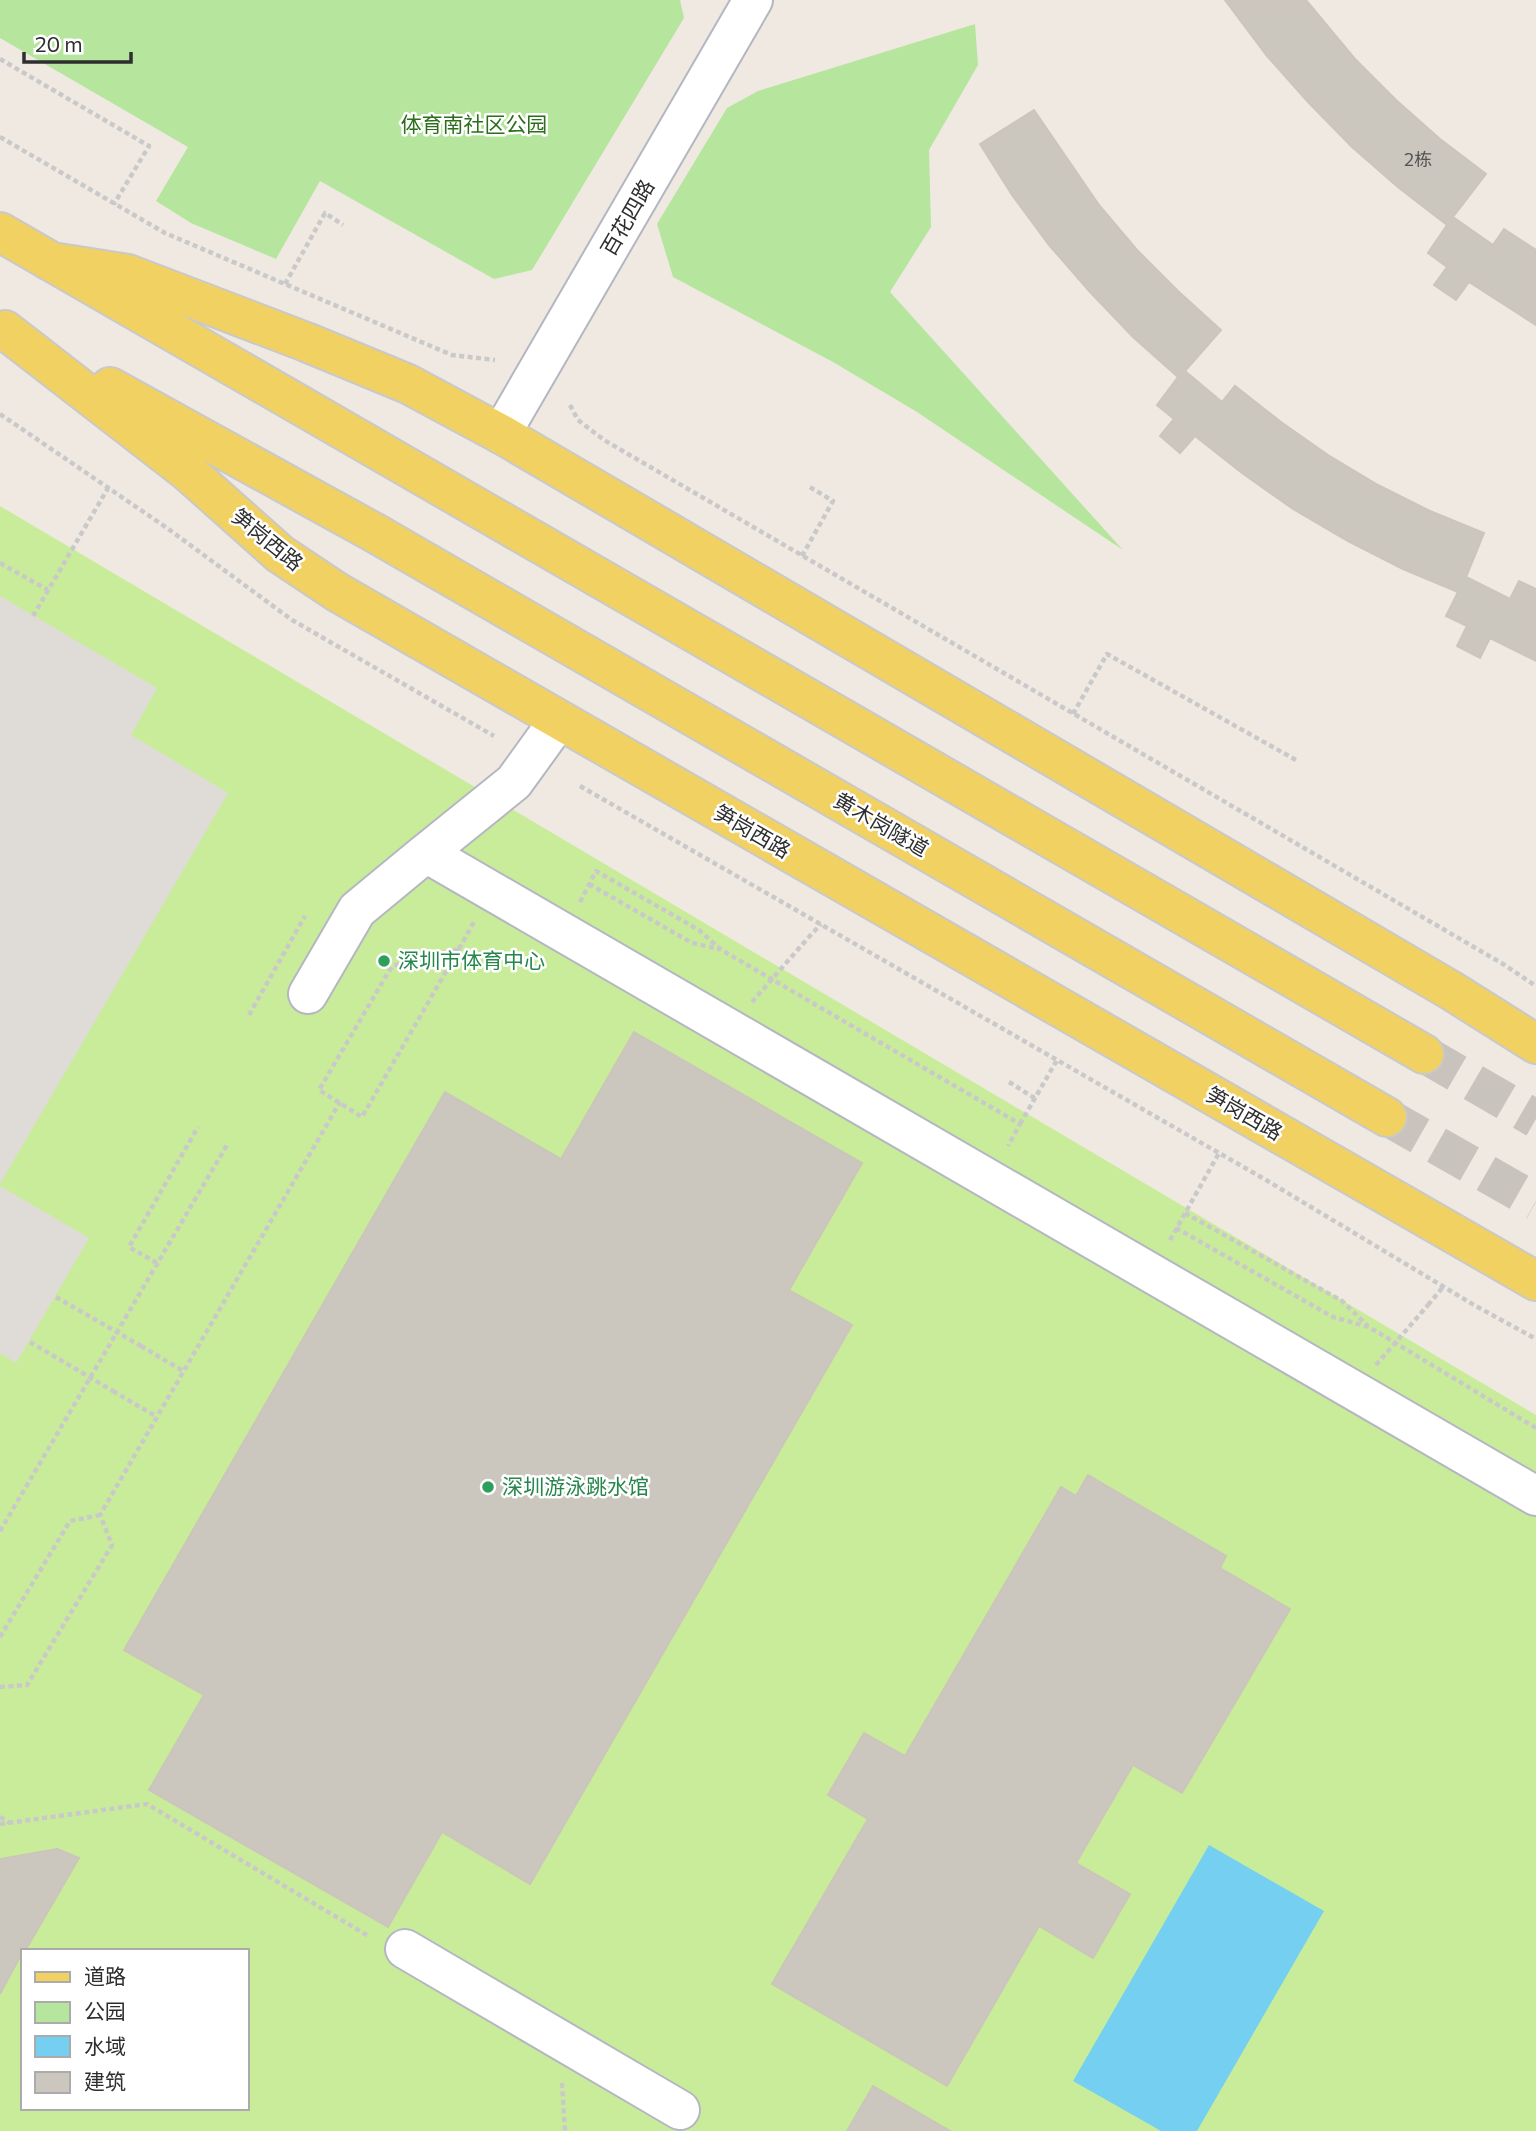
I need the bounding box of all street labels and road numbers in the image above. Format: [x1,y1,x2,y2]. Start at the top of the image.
street label: 百花四路 [595,175,659,260]
street label: 笋岗西路 [227,503,308,575]
street label: 黄木岗隧道 [830,787,933,861]
street label: 笋岗西路 [710,799,795,863]
street label: 笋岗西路 [1202,1081,1287,1145]

